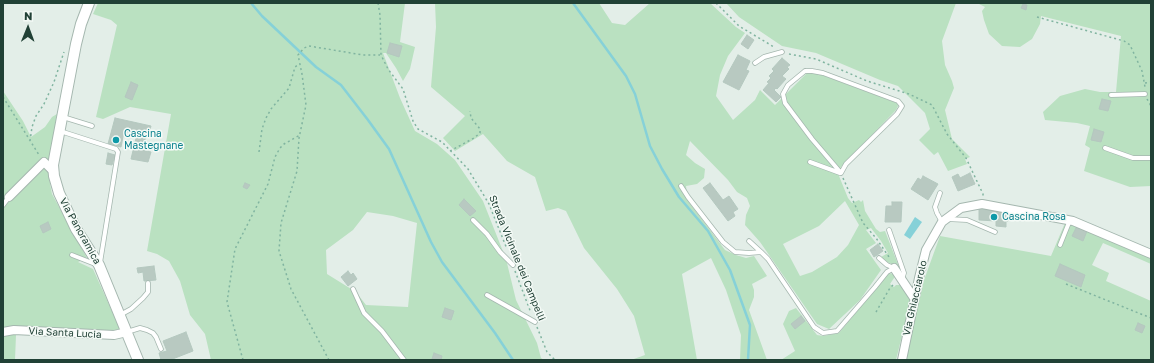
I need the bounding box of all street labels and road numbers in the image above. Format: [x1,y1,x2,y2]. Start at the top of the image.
street label: Strada Vicinale dei Campelli [486,194,548,322]
street label: Via Panoramica [57,196,103,266]
street label: Via Ghiacciarolo [900,259,930,337]
street label: Via Santa Lucia [28,325,102,341]

